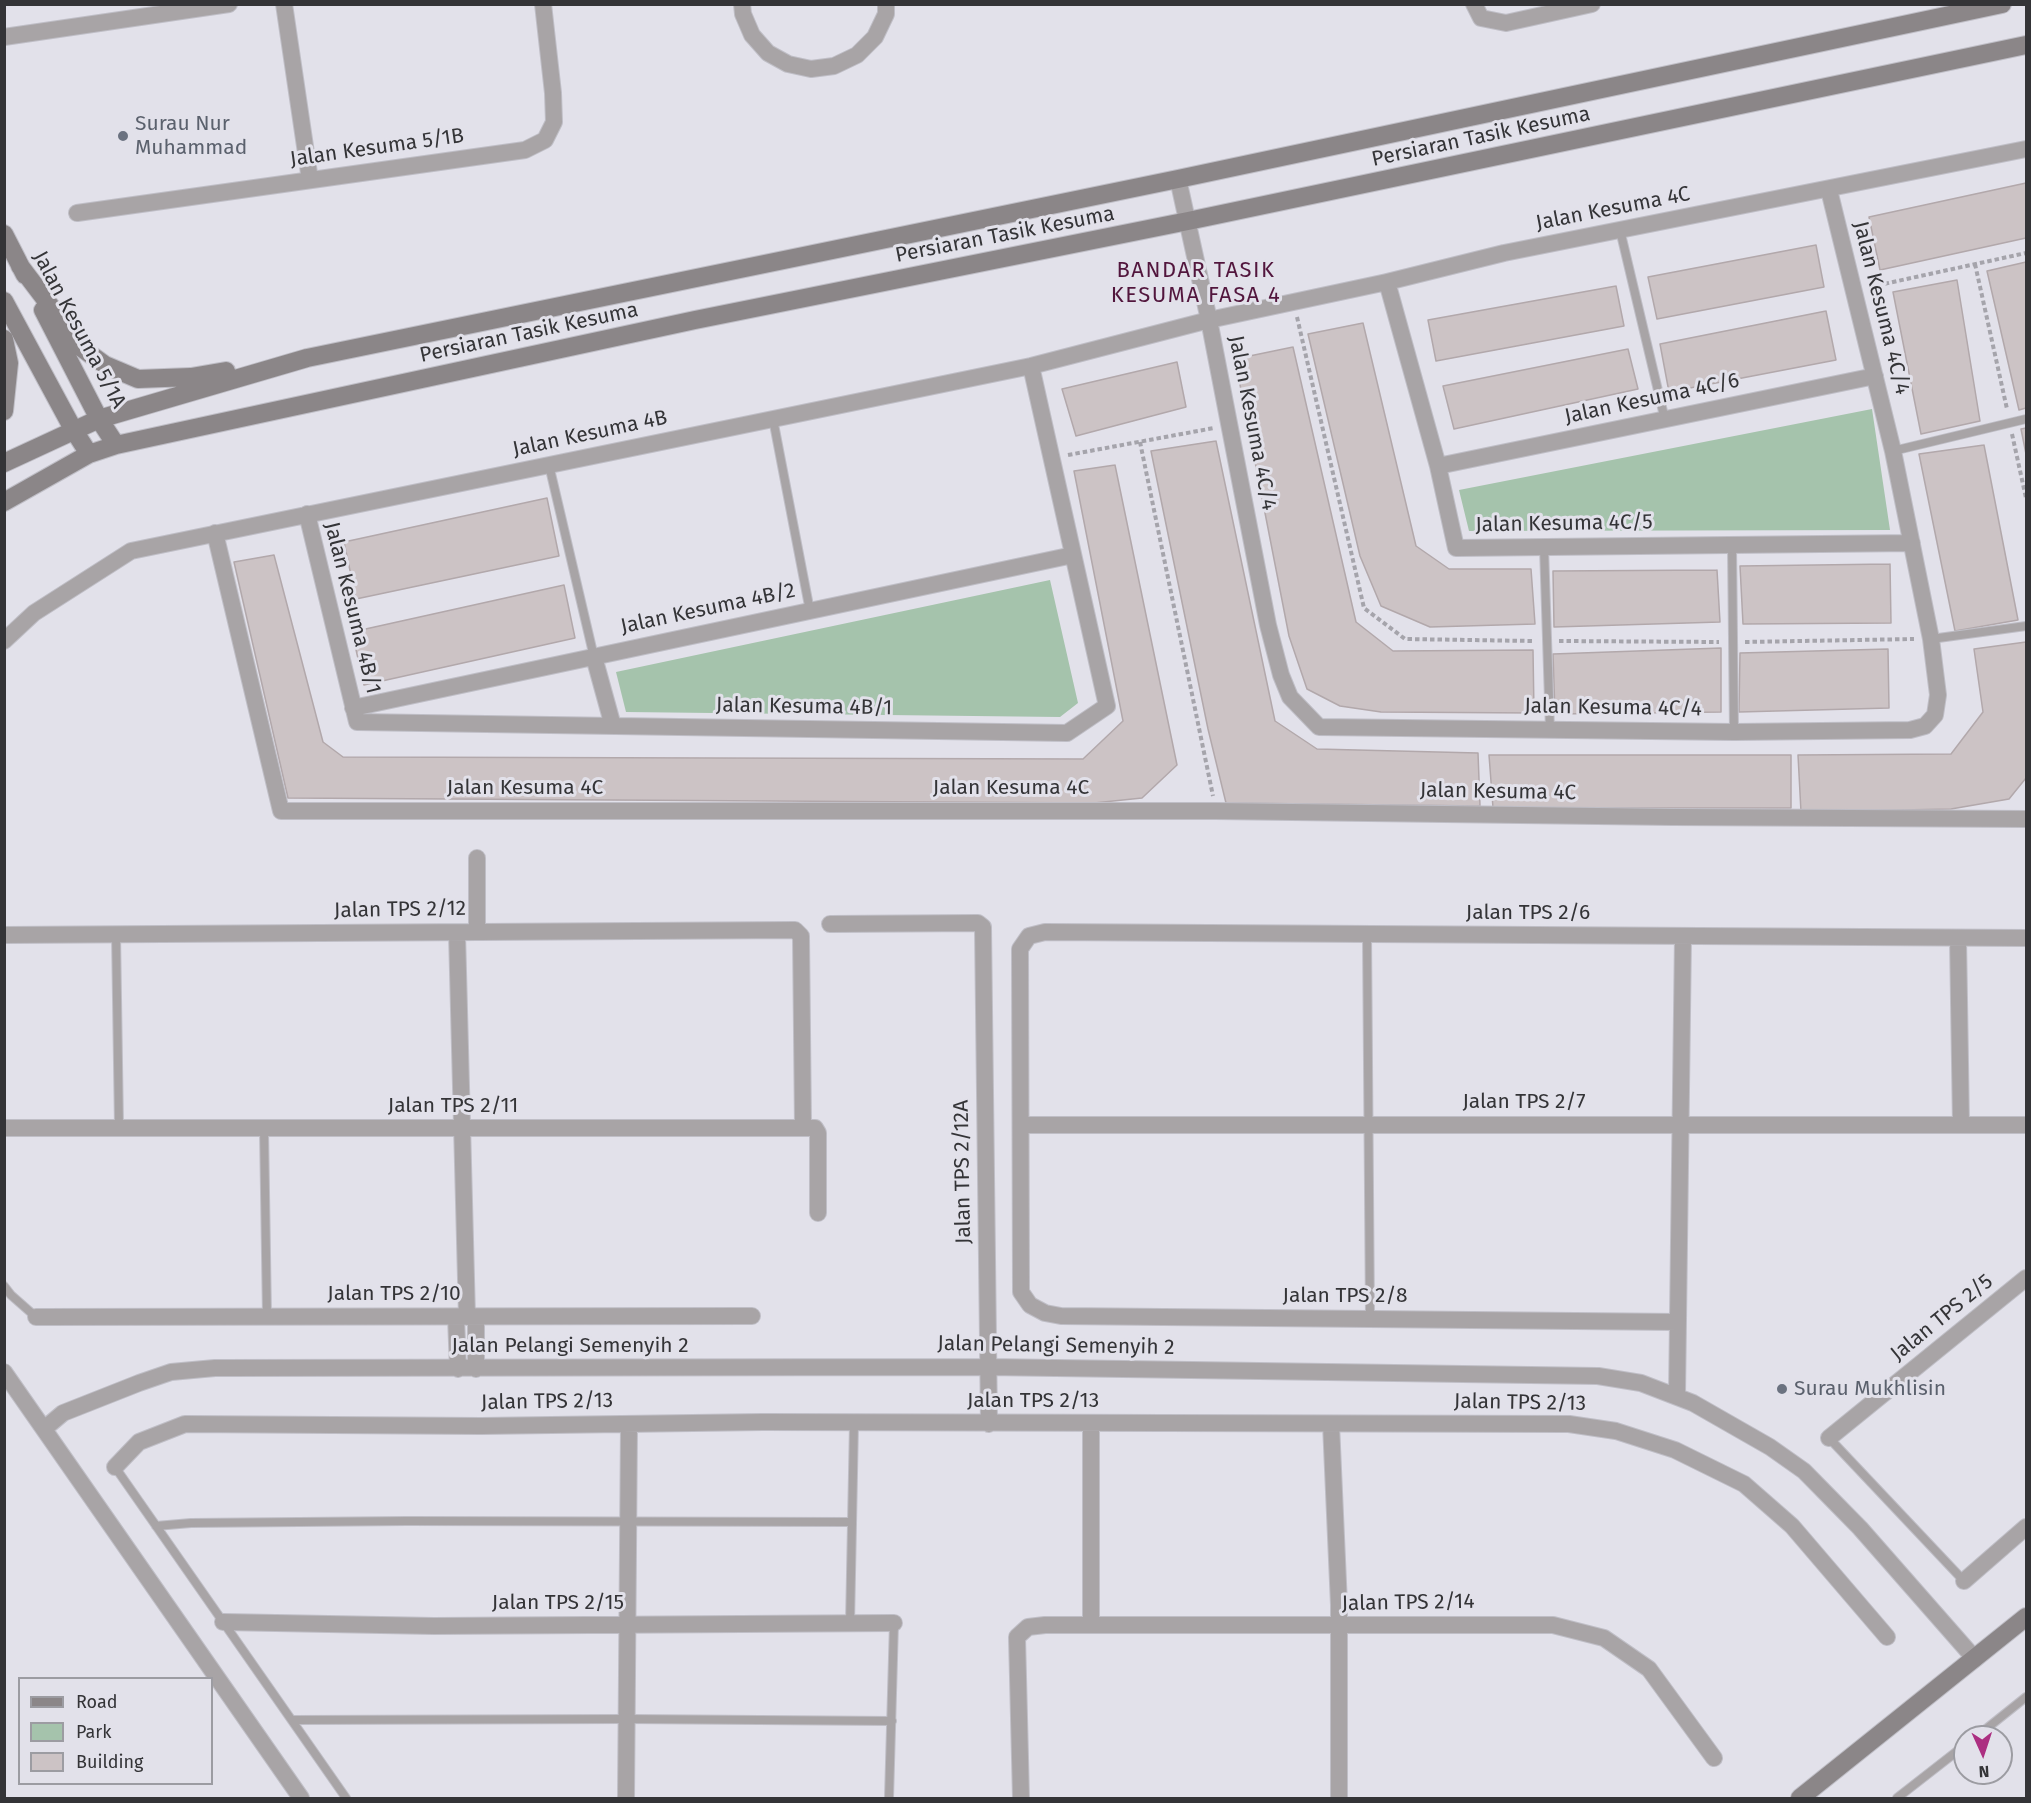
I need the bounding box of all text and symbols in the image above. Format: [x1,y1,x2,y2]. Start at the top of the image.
street label: Persiaran Tasik Kesuma [1369,102,1593,172]
place label: Surau Nur Muhammad [135,111,247,161]
street label: Jalan Kesuma 5/1B [289,123,465,173]
marker: Surau Nur Muhammad [116,129,130,143]
street label: Jalan Kesuma 4C [1534,182,1692,236]
street label: Persiaran Tasik Kesuma [893,201,1117,269]
street label: Jalan Kesuma 4C/4 [1847,219,1915,397]
street label: Jalan Kesuma 5/1A [27,247,131,413]
district label: BANDAR TASIK KESUMA FASA 4 [1111,258,1281,310]
street label: Persiaran Tasik Kesuma [417,298,641,368]
street label: Jalan Kesuma 4C/4 [1223,333,1281,513]
street label: Jalan Kesuma 4C/6 [1562,368,1742,430]
street label: Jalan Kesuma 4B [510,405,670,463]
street label: Jalan Kesuma 4C/5 [1475,510,1653,538]
street label: Jalan Kesuma 4B/1 [318,519,386,697]
street label: Jalan Kesuma 4B/2 [618,578,798,640]
street label: Jalan Kesuma 4B/1 [716,693,892,721]
street label: Jalan Kesuma 4C/4 [1524,694,1702,722]
street label: Jalan Kesuma 4C [447,775,603,801]
street label: Jalan Kesuma 4C [933,775,1089,801]
street label: Jalan Kesuma 4C [1420,778,1576,806]
street label: Jalan TPS 2/12 [334,896,466,924]
street label: Jalan TPS 2/6 [1466,900,1590,926]
street label: Jalan TPS 2/7 [1462,1089,1586,1115]
street label: Jalan TPS 2/11 [388,1093,518,1119]
street label: Jalan TPS 2/12A [949,1100,977,1244]
street label: Jalan TPS 2/5 [1886,1269,1998,1367]
street label: Jalan TPS 2/10 [327,1281,461,1307]
street label: Jalan TPS 2/8 [1283,1283,1407,1309]
street label: Jalan Pelangi Semenyih 2 [937,1331,1175,1361]
street label: Jalan Pelangi Semenyih 2 [451,1333,689,1359]
place label: Surau Mukhlisin [1794,1376,1946,1402]
marker: Surau Mukhlisin [1775,1382,1789,1396]
street label: Jalan TPS 2/13 [481,1388,613,1416]
street label: Jalan TPS 2/13 [967,1388,1099,1414]
street label: Jalan TPS 2/13 [1454,1389,1586,1417]
street label: Jalan TPS 2/14 [1341,1589,1475,1617]
street label: Jalan TPS 2/15 [492,1590,624,1616]
legend [18,1677,213,1785]
text: Road [76,1691,118,1713]
text: Park [76,1721,111,1743]
north arrow [1953,1725,2013,1785]
text: Building [76,1751,143,1773]
text: N [1978,1762,1990,1781]

